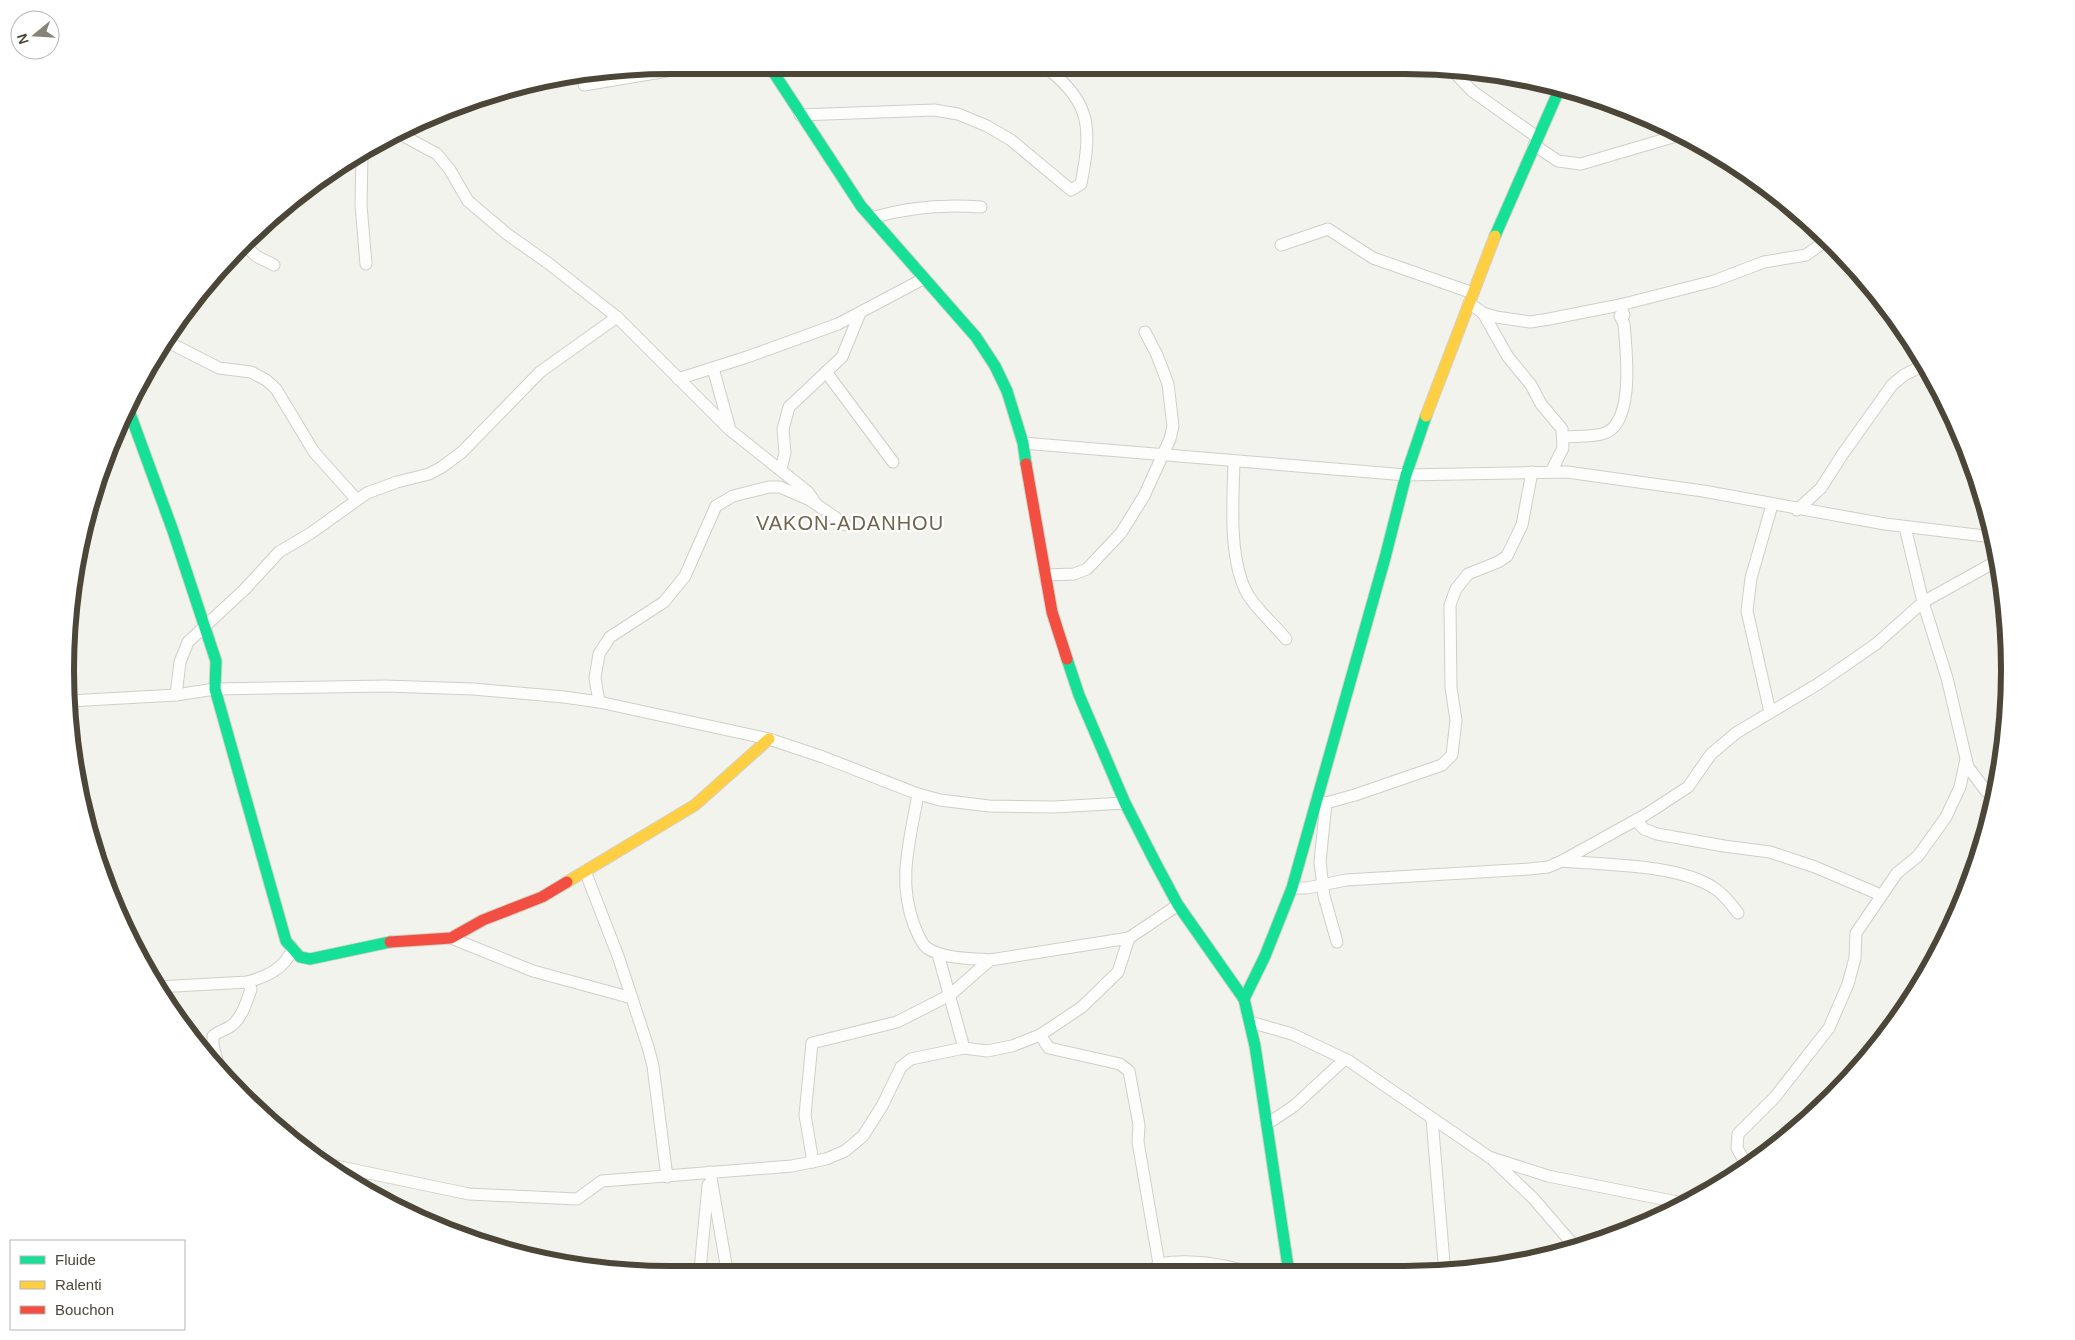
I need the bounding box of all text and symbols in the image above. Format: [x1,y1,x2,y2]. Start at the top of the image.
north arrow [10,10,60,60]
text: N [13,32,32,46]
district label: VAKON-ADANHOU [756,512,944,534]
legend [10,1240,185,1330]
text: Fluide [55,1251,96,1268]
text: Ralenti [55,1276,102,1293]
text: Bouchon [55,1301,114,1318]

